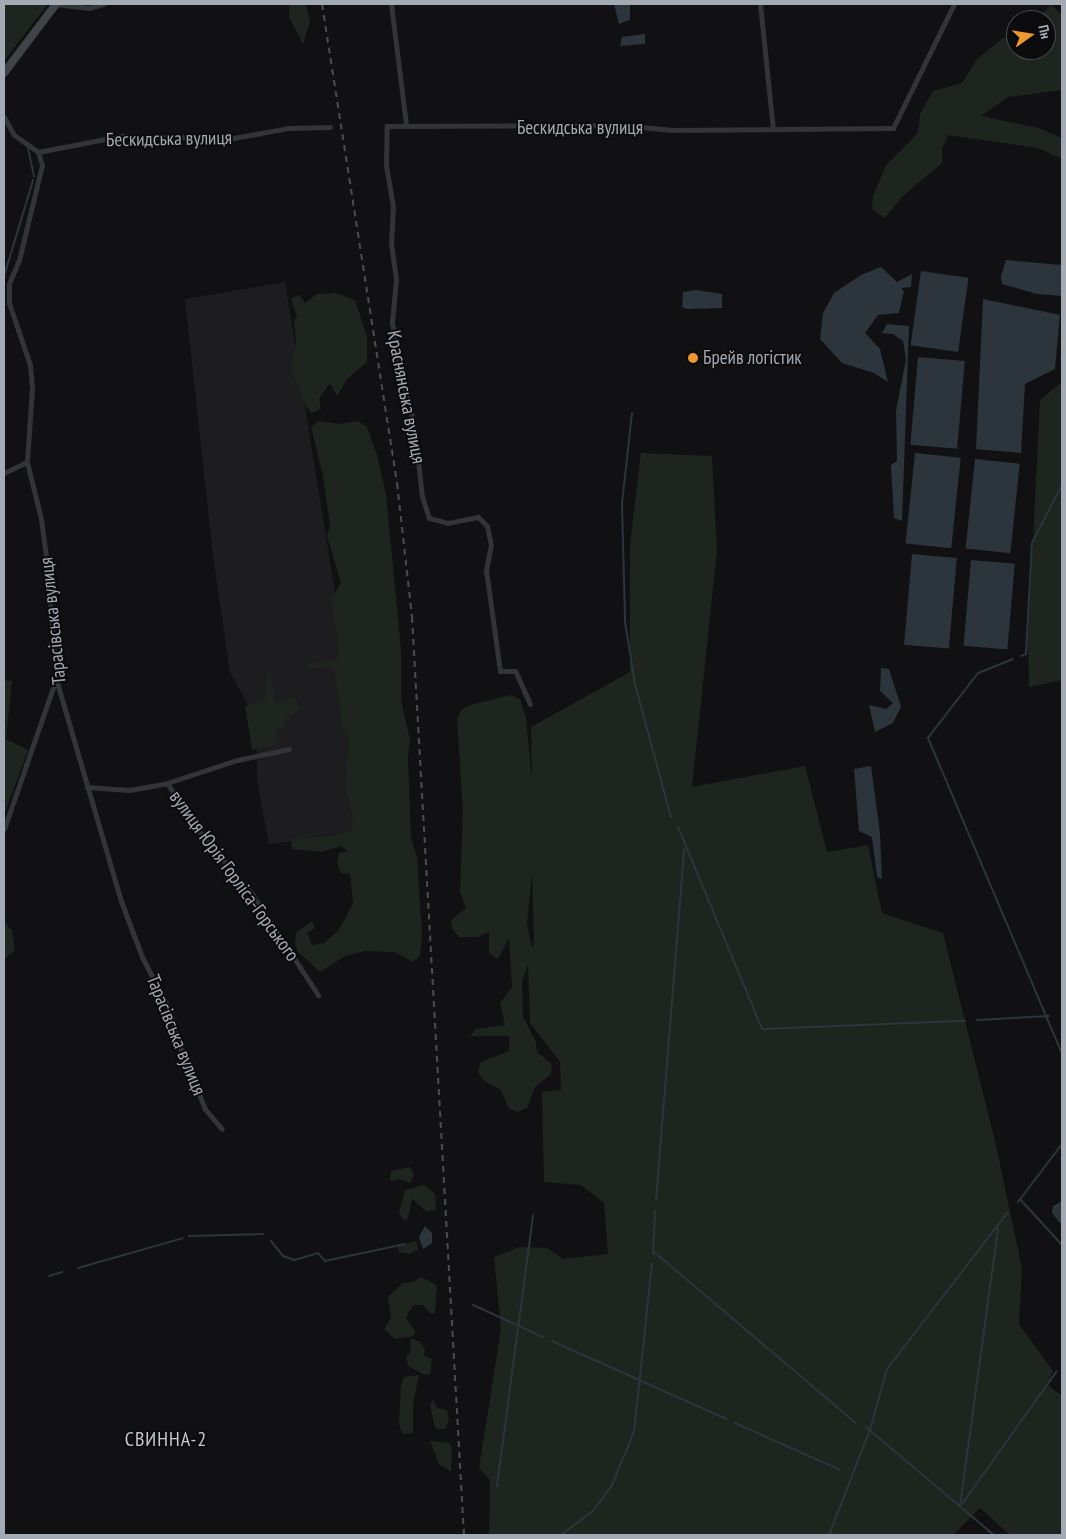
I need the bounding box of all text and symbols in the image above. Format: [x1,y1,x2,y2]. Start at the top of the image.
north arrow [1006,10,1056,60]
text: Пн [1034,23,1055,40]
street label: Бескидська вулиця [517,117,643,139]
street label: Бескидська вулиця [106,127,232,151]
street label: Краснянська вулиця [382,329,430,465]
place label: Брейв логістик [703,347,802,369]
marker: Брейв логістик [687,352,699,364]
street label: Тарасівська вулиця [35,556,71,686]
street label: вулиця Юрія Горліса-Горського [164,786,304,966]
street label: Тарасівська вулиця [141,971,211,1099]
district label: СВИННА-2 [124,1427,208,1451]

